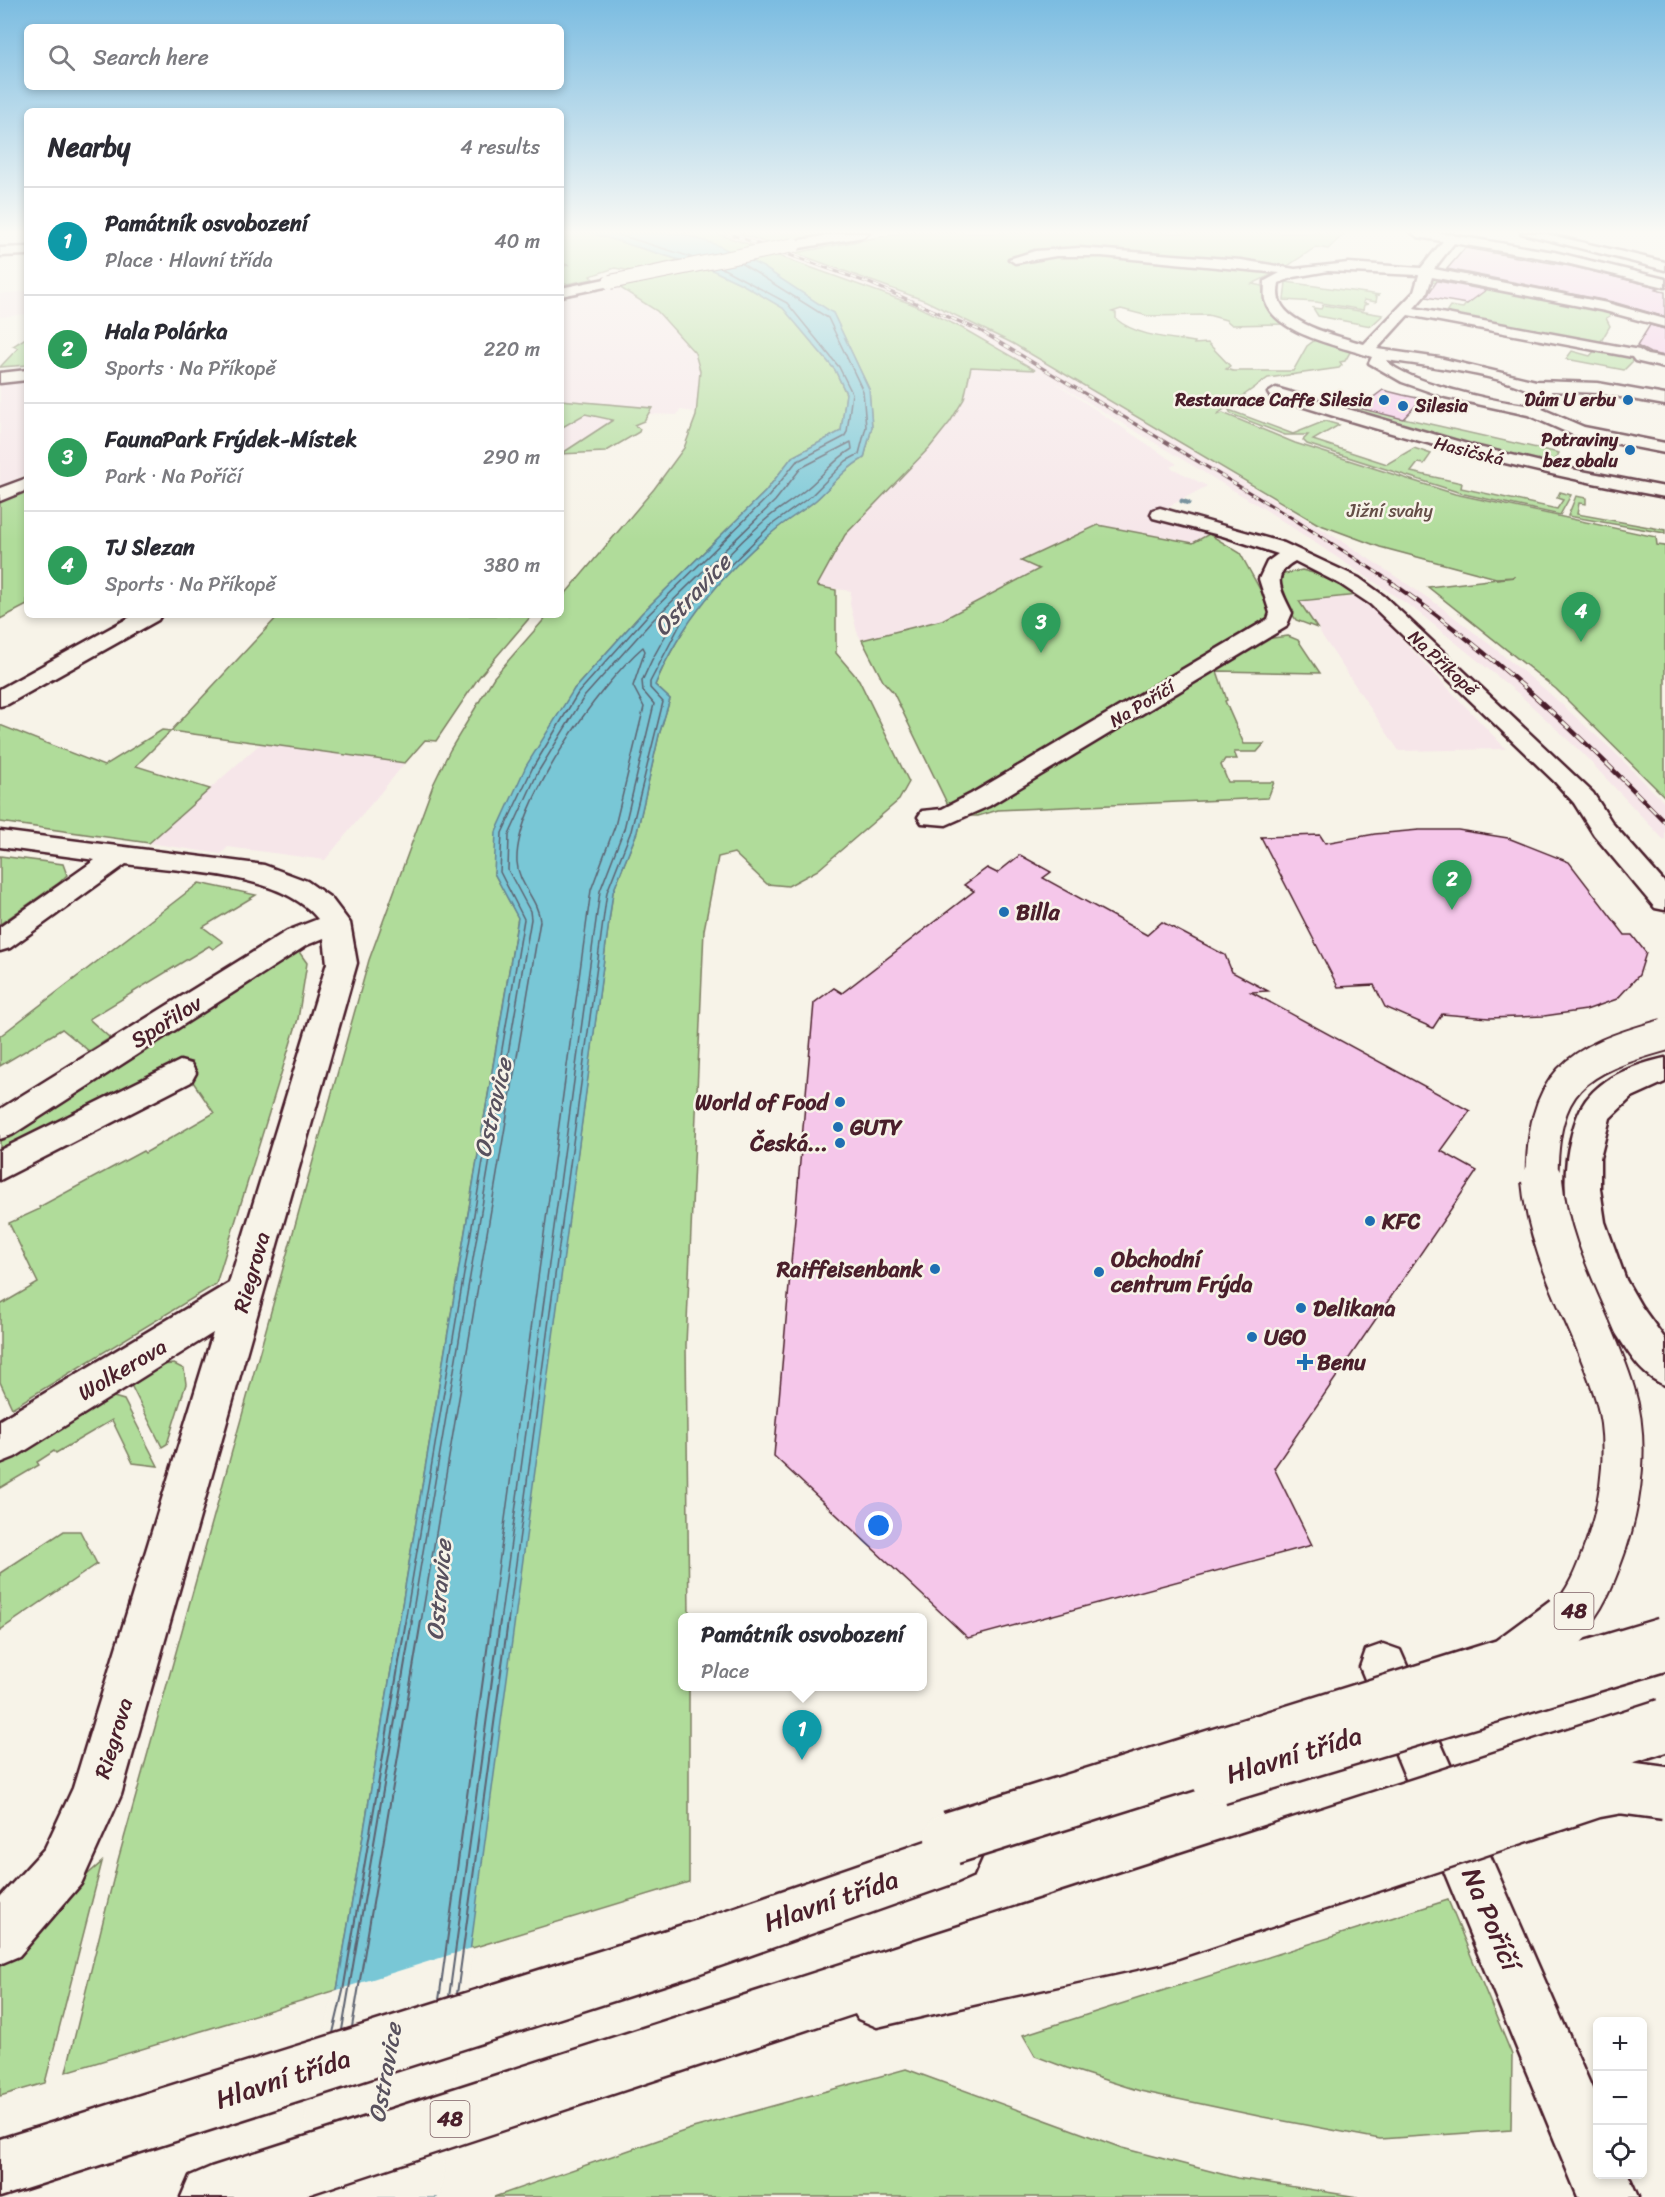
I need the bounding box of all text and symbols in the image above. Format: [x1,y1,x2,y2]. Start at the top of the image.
search box [24,24,564,90]
text: Search here [93,38,209,77]
icon: search [45,41,78,74]
text: Nearby [48,124,130,170]
text: 4 results [460,130,540,165]
text: Památník osvobození [105,204,308,243]
text: 1 [63,224,72,259]
text: 40 m [494,224,540,259]
text: Place · Hlavní třída [105,243,273,278]
text: Hala Polárka [105,312,228,351]
text: 2 [62,332,73,367]
text: 220 m [484,332,540,367]
text: Sports · Na Příkopě [105,351,276,386]
place label: Restaurace Caffe Silesia [1174,384,1373,416]
place label: Dům U erbu [1525,384,1616,416]
place label: Silesia [1414,390,1468,422]
marker: Restaurace Caffe Silesia [1377,393,1391,407]
marker: Dům U erbu [1621,393,1635,407]
marker: Silesia [1396,399,1410,413]
text: FaunaPark Frýdek-Místek [105,420,357,459]
place label: Potraviny bez obalu [1541,424,1619,477]
street label: Hasičská [1431,427,1507,475]
text: 3 [62,440,73,475]
text: 290 m [483,440,540,475]
marker: Potraviny bez obalu [1623,443,1637,457]
text: Park · Na Poříčí [105,459,242,494]
park label: Jižní svahy [1346,495,1434,527]
text: TJ Slezan [105,528,195,567]
water label: Ostravice [642,542,743,646]
text: 4 [61,548,74,583]
text: 380 m [484,548,540,583]
text: Sports · Na Příkopě [105,567,276,602]
pin: 4 [1562,592,1600,642]
pin: 3 [1022,604,1060,653]
street label: Na Příkopě [1400,622,1487,705]
street label: Na Poříčí [1103,671,1183,736]
pin: 2 [1432,860,1472,910]
place label: Billa [1016,893,1060,932]
marker: Billa [997,905,1011,919]
street label: Spořilov [122,984,211,1059]
water label: Ostravice [461,1052,525,1162]
place label: World of Food [695,1083,830,1122]
marker: World of Food [833,1095,847,1109]
place label: GUTY [849,1108,903,1147]
marker: GUTY [831,1120,845,1134]
place label: Česká... [749,1124,828,1163]
marker: Česká... [833,1136,847,1150]
place label: KFC [1381,1202,1421,1241]
marker: KFC [1363,1214,1377,1228]
street label: Riegrova [221,1227,282,1317]
place label: Obchodní centrum Frýda [1110,1240,1253,1304]
place label: Raiffeisenbank [776,1250,923,1289]
marker: Raiffeisenbank [928,1262,942,1276]
marker: Obchodní centrum Frýda [1092,1265,1106,1279]
place label: Delikana [1313,1289,1396,1328]
marker: Delikana [1294,1301,1308,1315]
place label: UGO [1264,1318,1307,1357]
street label: Wolkerova [70,1327,175,1412]
marker: UGO [1245,1330,1259,1344]
place label: Benu [1317,1343,1366,1382]
marker: Benu [1298,1355,1312,1369]
your location [864,1511,893,1540]
water label: Ostravice [414,1536,465,1642]
road number: 48 [1554,1593,1594,1629]
popup [678,1613,927,1691]
text: Památník osvobození [701,1615,904,1654]
text: Place [701,1654,749,1689]
street label: Riegrova [83,1693,144,1784]
pin: 1 [782,1710,822,1760]
street label: Hlavní třída [1220,1712,1368,1798]
street label: Hlavní třída [757,1855,905,1947]
street label: Na Poříčí [1448,1860,1536,1981]
map controls [1593,2017,1647,2179]
button: + [1593,2017,1647,2071]
water label: Ostravice [356,2018,415,2126]
street label: Hlavní třída [209,2035,357,2123]
button: − [1593,2071,1647,2125]
road number: 48 [430,2101,470,2137]
button: locate [1593,2125,1647,2179]

